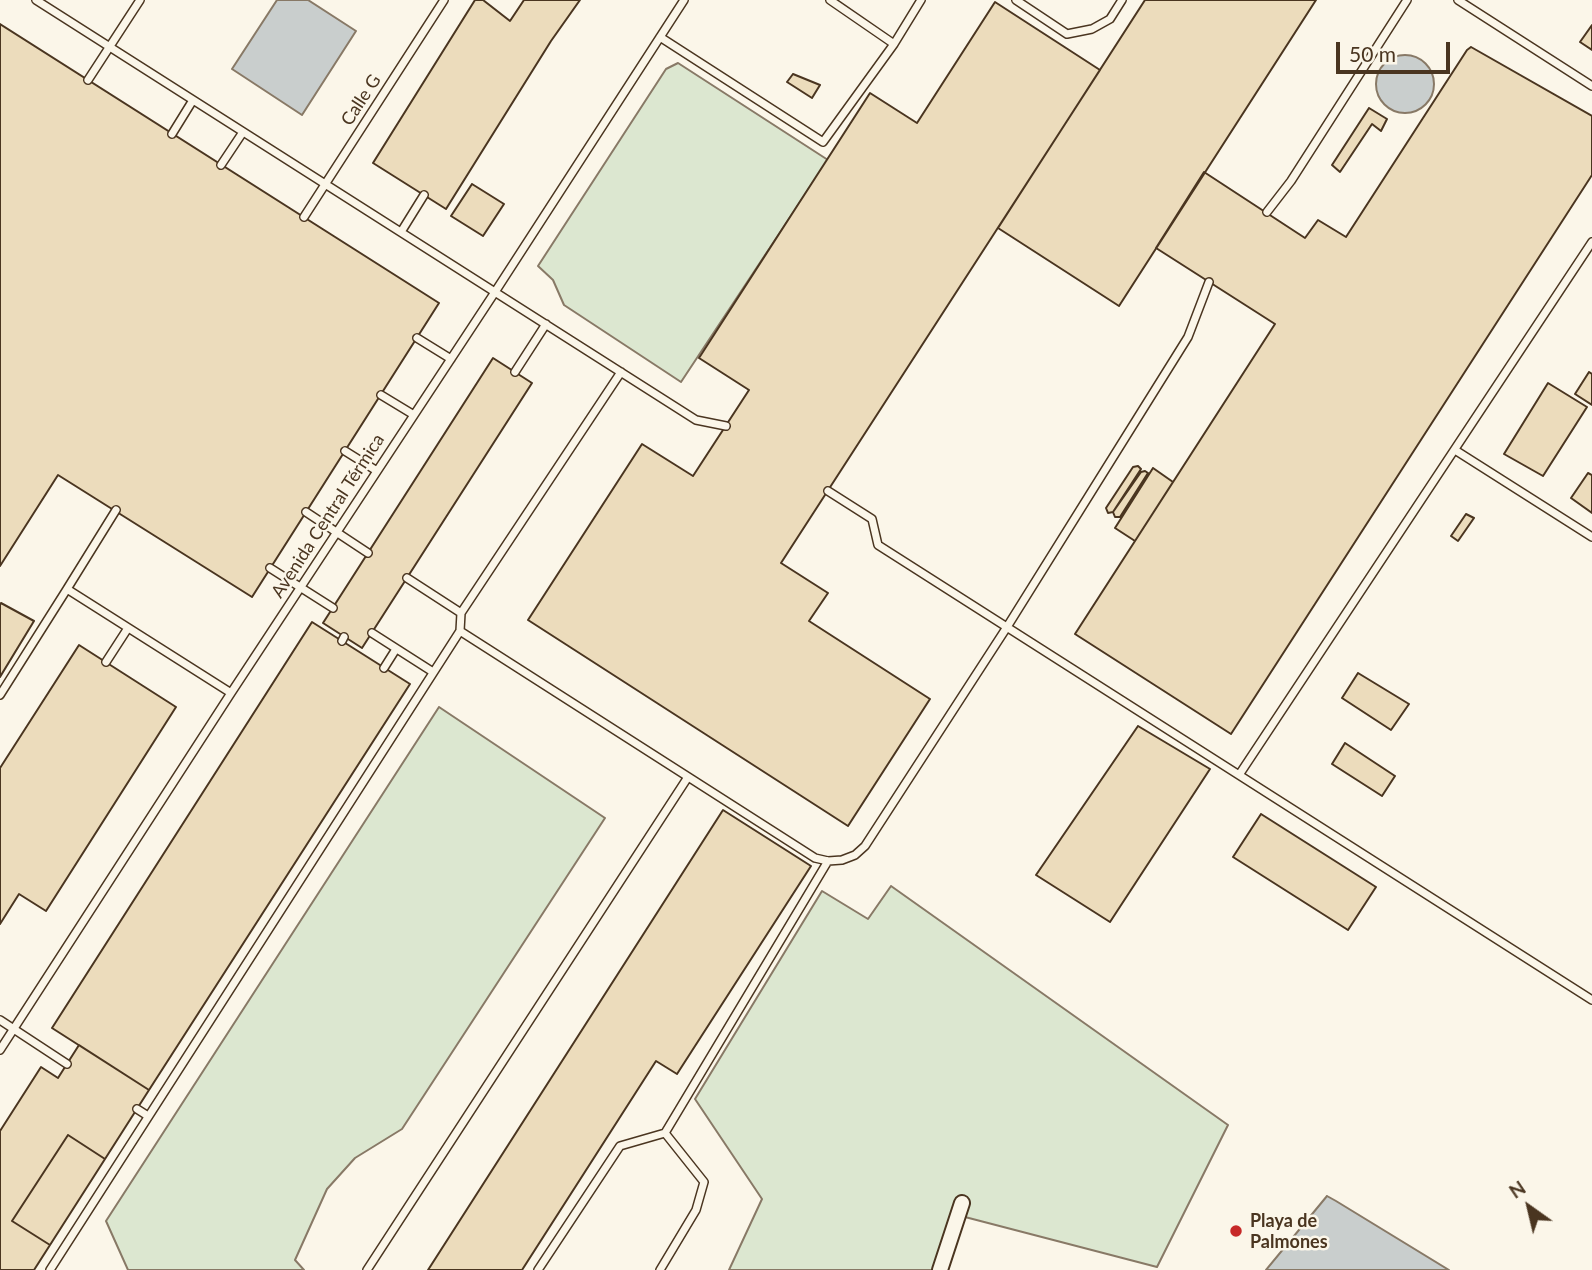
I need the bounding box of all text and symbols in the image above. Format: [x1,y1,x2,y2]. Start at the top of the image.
scale bar [1340,28,1454,72]
text: 50 m [1349,41,1396,66]
street label: Calle G [336,70,386,130]
street label: Avenida Central Térmica [267,430,389,602]
north arrow [1494,1172,1564,1242]
text: N [1504,1176,1529,1203]
place label: Playa de Palmones [1250,1210,1328,1252]
marker: Playa de Palmones [1228,1223,1244,1239]

